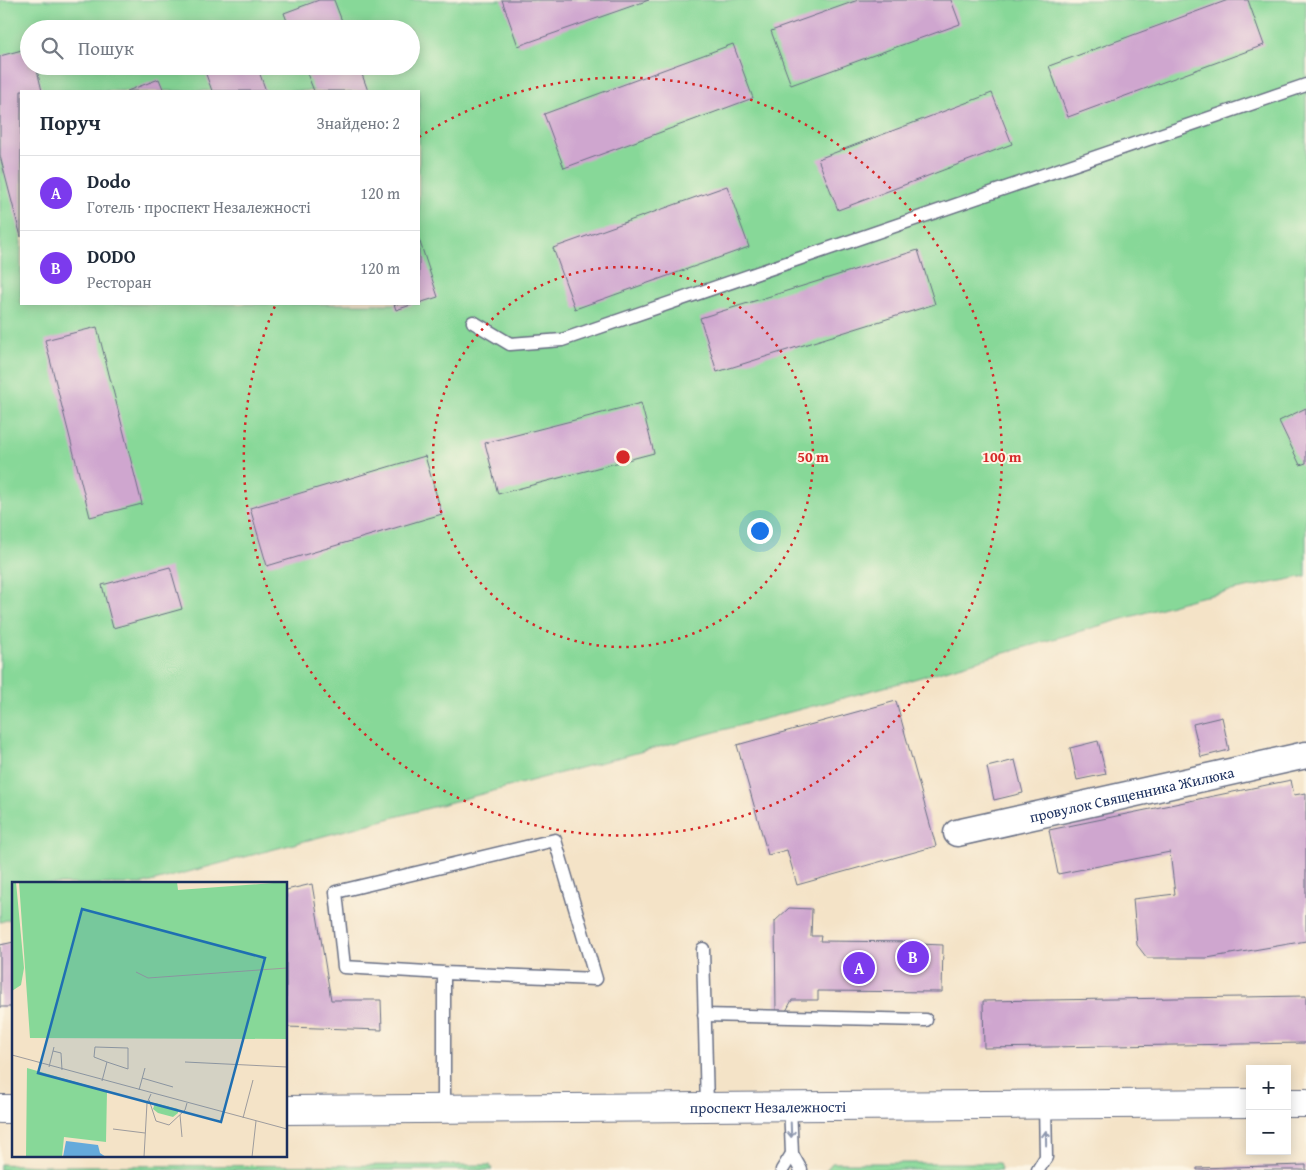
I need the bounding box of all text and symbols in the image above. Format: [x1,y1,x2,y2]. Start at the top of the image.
search box [20,20,420,75]
icon: search [38,34,66,62]
text: Пошук [78,34,134,62]
text: Поруч [40,107,101,138]
text: Знайдено: 2 [317,111,400,135]
text: Dodo [87,167,131,195]
text: A [51,181,61,205]
text: 120 m [360,181,400,205]
text: Готель · проспект Незалежності [87,195,311,219]
text: DODO [87,242,136,270]
text: B [51,256,61,280]
text: 120 m [360,256,400,280]
text: Ресторан [87,270,152,294]
text: 50 m [797,446,829,467]
text: 100 m [982,446,1022,467]
centre of rings [614,448,632,466]
your location [747,518,773,544]
street label: провулок Священника Жилюка [1027,761,1237,827]
inset map [12,882,288,1158]
pin: B [897,938,929,976]
pin: A [843,949,875,987]
map controls [1246,1065,1291,1155]
button: + [1246,1065,1291,1110]
street label: проспект Незалежності [690,1095,846,1118]
button: − [1246,1110,1291,1155]
one-way arrow [786,1121,795,1137]
one-way arrow [1041,1130,1050,1146]

